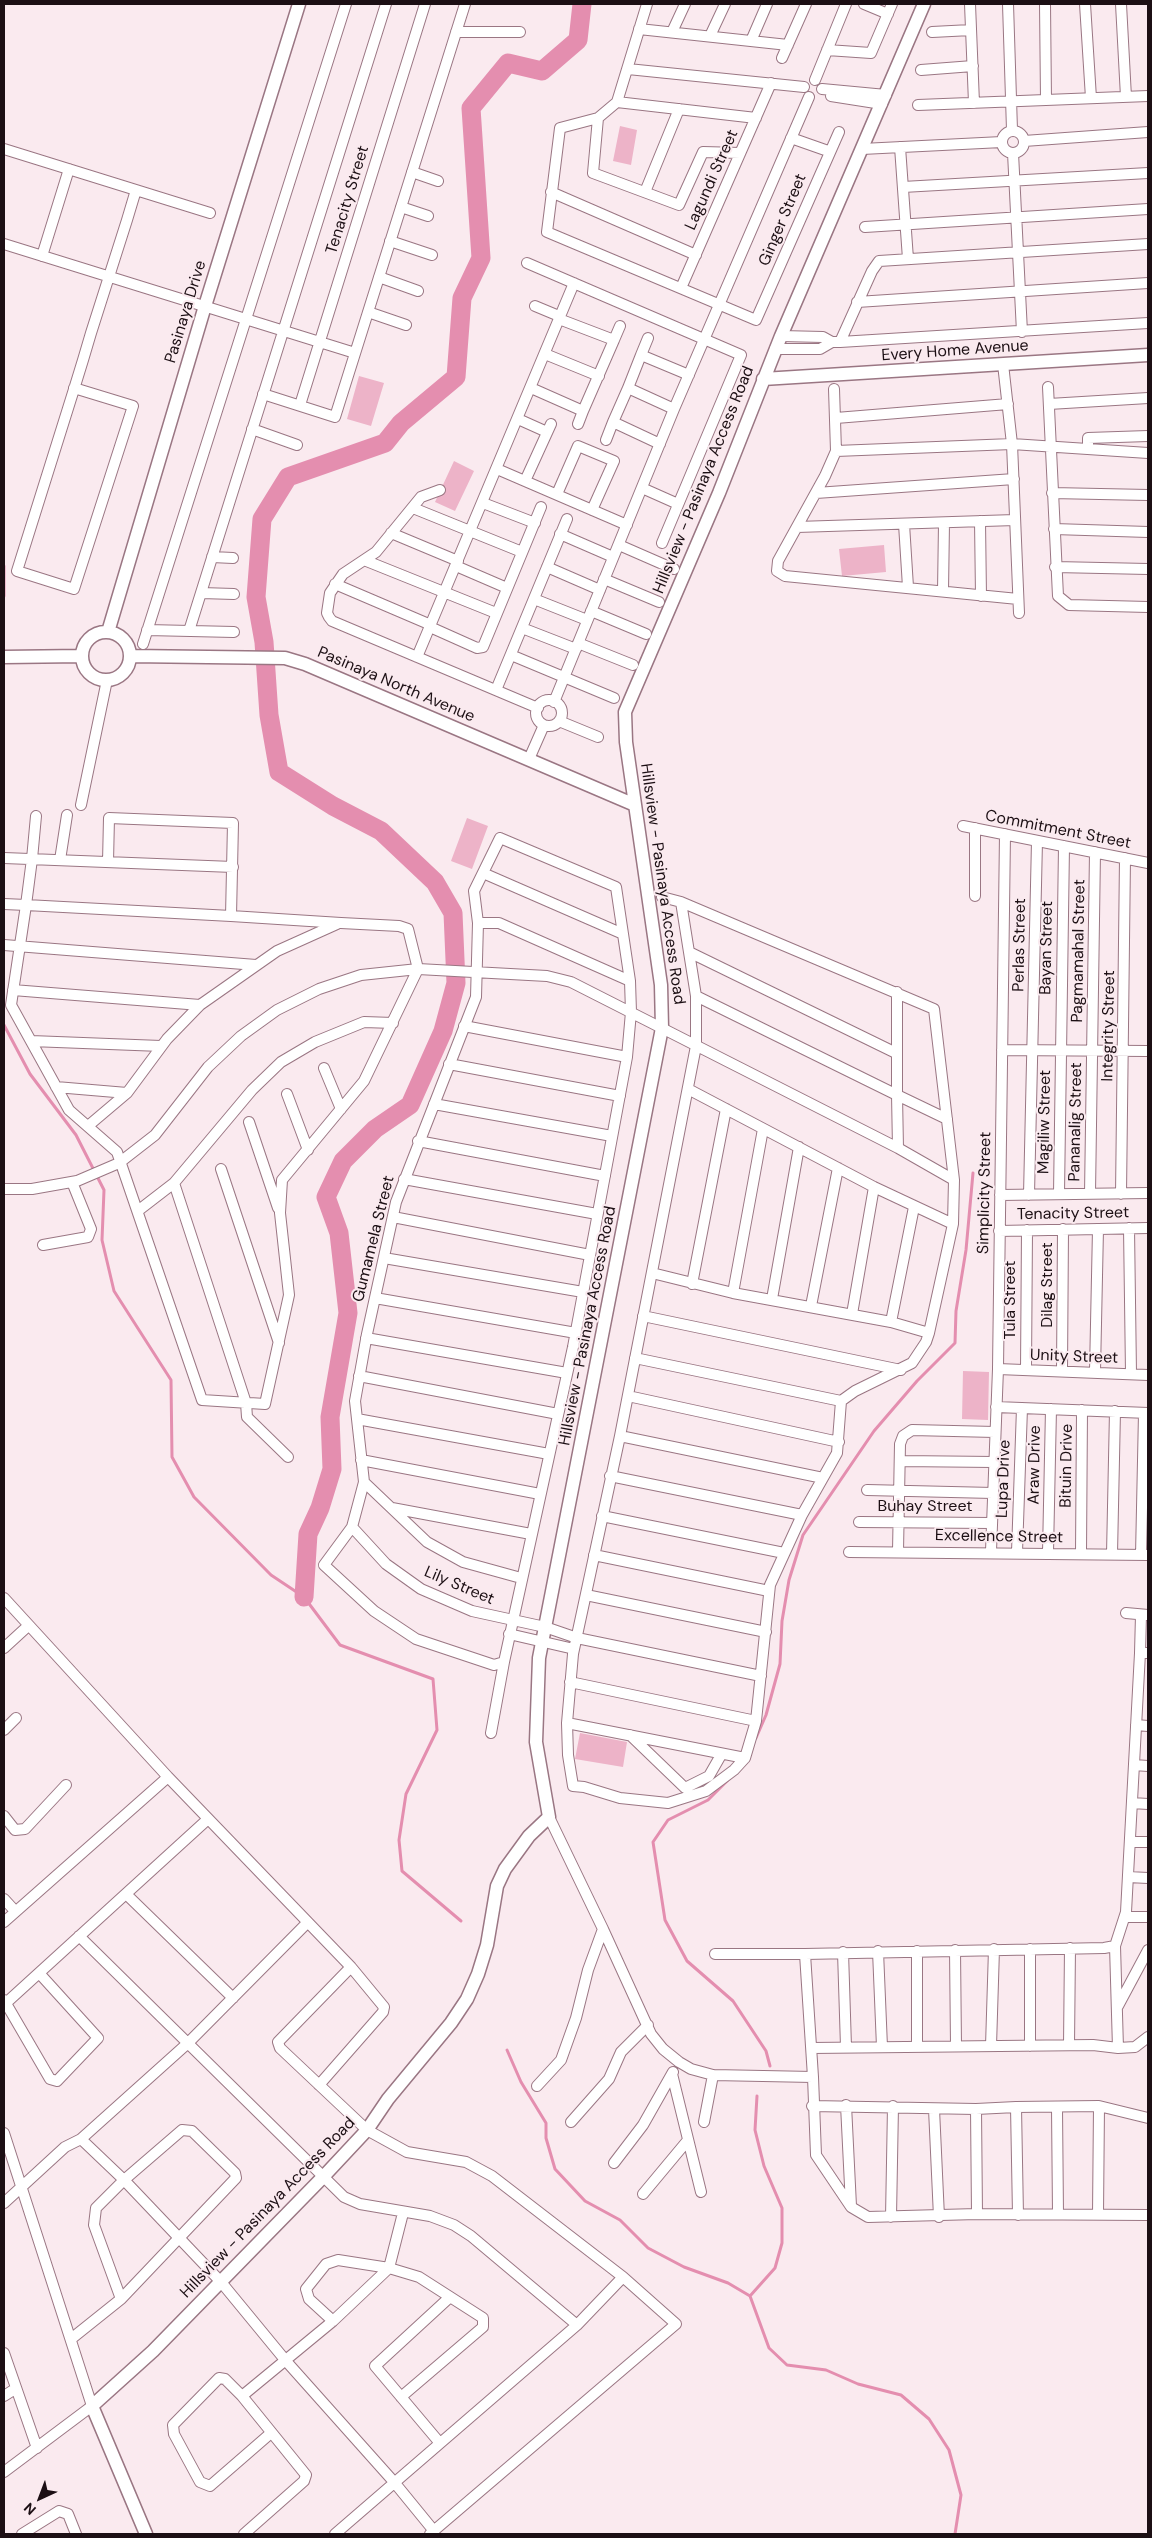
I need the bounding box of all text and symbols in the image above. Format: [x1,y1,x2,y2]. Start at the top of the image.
street label: Lagundi Street [681,127,743,233]
street label: Tenacity Street [322,144,374,256]
street label: Ginger Street [755,171,811,269]
street label: Pasinaya Drive [161,258,211,366]
street label: Every Home Avenue [881,336,1029,366]
street label: Hillsview - Pasinaya Access Road [649,364,759,596]
street label: Pasinaya North Avenue [314,643,478,727]
street label: Hillsview - Pasinaya Access Road [636,762,688,1006]
street label: Commitment Street [984,806,1132,854]
street label: Pagmamahal Street [1068,879,1090,1023]
street label: Perlas Street [1010,898,1030,992]
street label: Bayan Street [1037,901,1057,995]
street label: Integrity Street [1098,970,1120,1082]
street label: Pananalig Street [1065,1062,1087,1182]
street label: Magiliw Street [1034,1070,1056,1174]
street label: Simplicity Street [974,1132,996,1254]
street label: Gumamela Street [349,1174,399,1304]
street label: Tenacity Street [1017,1203,1129,1225]
street label: Hillsview - Pasinaya Access Road [555,1205,621,1447]
street label: Dilag Street [1038,1242,1058,1328]
street label: Tula Street [1001,1260,1021,1340]
street label: Unity Street [1030,1346,1118,1368]
street label: Bituin Drive [1057,1424,1077,1508]
street label: Araw Drive [1025,1425,1045,1505]
street label: Lupa Drive [993,1439,1015,1519]
street label: Buhay Street [878,1497,972,1517]
street label: Excellence Street [935,1526,1063,1548]
street label: Lily Street [421,1563,497,1609]
street label: Hillsview - Pasinaya Access Road [177,2114,359,2302]
north arrow [15,2473,65,2523]
text: N [20,2499,40,2519]

